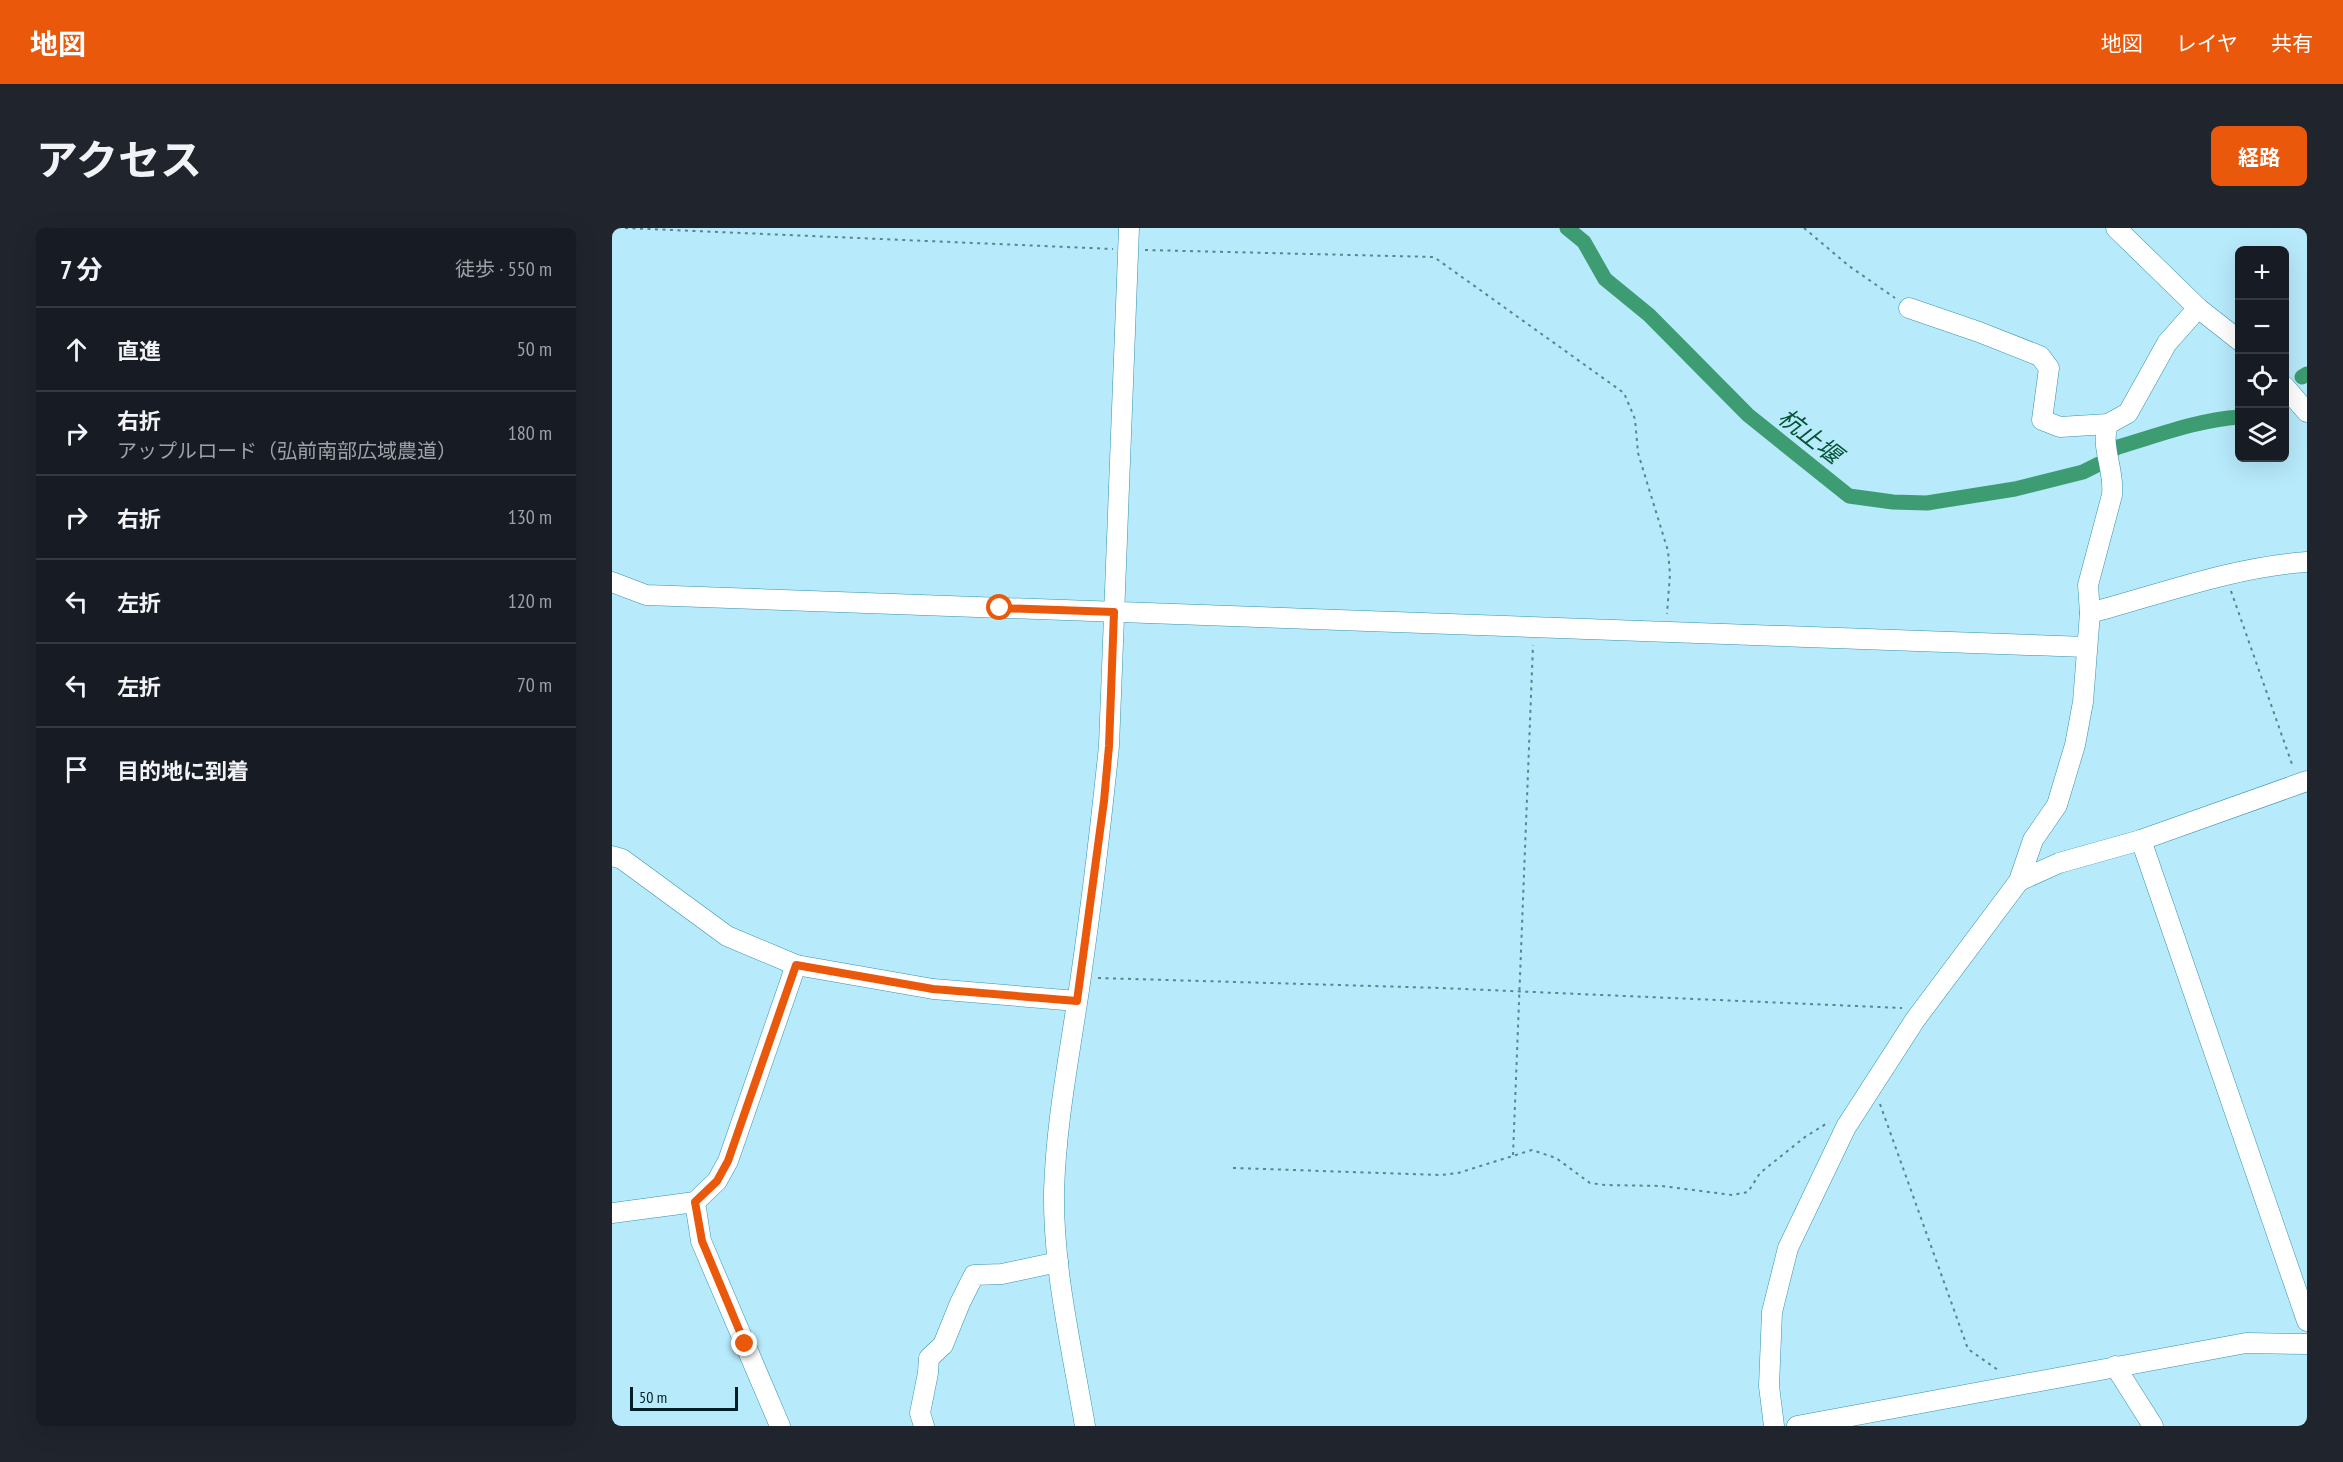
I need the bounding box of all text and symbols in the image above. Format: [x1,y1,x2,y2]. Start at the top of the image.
text: 地図 [30,25,86,62]
text: 地図 [2101,30,2143,57]
text: レイヤ [2176,30,2238,57]
text: 共有 [2271,30,2313,57]
button: 経路 [2211,126,2307,186]
text: アクセス [36,132,202,187]
map controls [2235,246,2289,462]
button: + [2235,246,2289,300]
text: 7 分 [60,253,103,286]
text: 徒歩 · 550 m [455,256,552,282]
button: − [2235,300,2289,354]
icon: ahead [60,333,93,366]
text: 50 m [517,336,552,362]
text: 直進 [117,337,161,365]
button: locate [2235,354,2289,408]
water label: 杭止堰 [1772,402,1851,473]
text: 右折 [117,407,161,435]
button: layers [2235,408,2289,462]
icon: right [60,417,93,450]
text: 180 m [508,420,552,446]
text: アップルロード（弘前南部広域農道） [117,438,457,464]
icon: right [60,501,93,534]
text: 130 m [508,504,552,530]
text: 右折 [117,505,161,533]
icon: left [60,585,93,618]
text: 120 m [508,588,552,614]
text: 左折 [117,589,161,617]
route start [986,594,1012,620]
icon: left [60,669,93,702]
text: 70 m [517,672,552,698]
text: 左折 [117,673,161,701]
icon: arrive [60,753,93,786]
text: 目的地に到着 [117,757,249,785]
route end [731,1330,757,1356]
scale bar [630,1384,738,1412]
text: 50 m [639,1387,667,1407]

